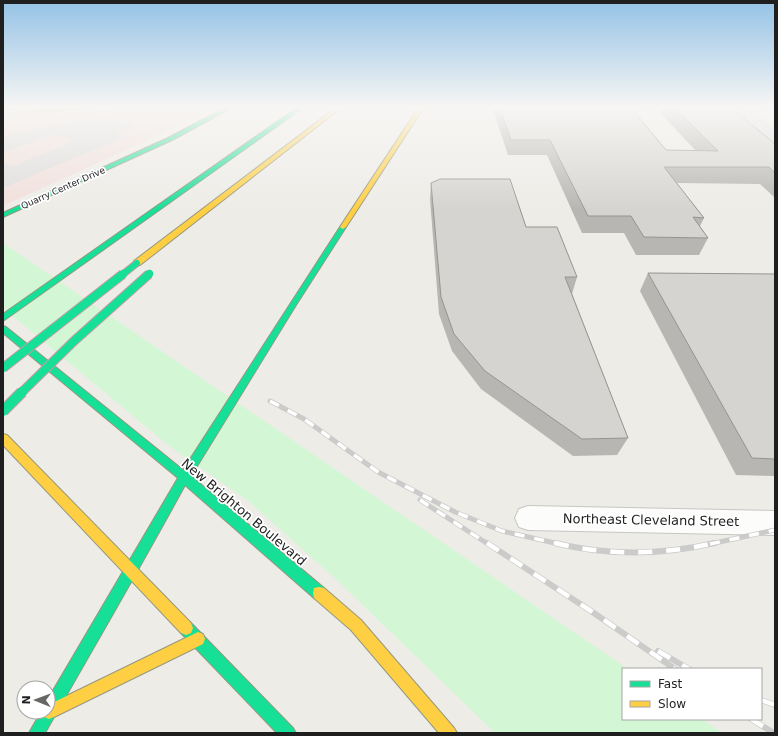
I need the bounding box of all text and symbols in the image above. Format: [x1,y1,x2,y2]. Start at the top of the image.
street label: Quarry Center Drive [19,165,107,211]
street label: New Brighton Boulevard [179,455,309,569]
street label: Northeast Cleveland Street [563,511,739,529]
legend [622,668,762,720]
text: Fast [658,677,682,691]
north arrow [16,680,56,720]
text: N [20,695,33,705]
text: Slow [658,697,686,711]

